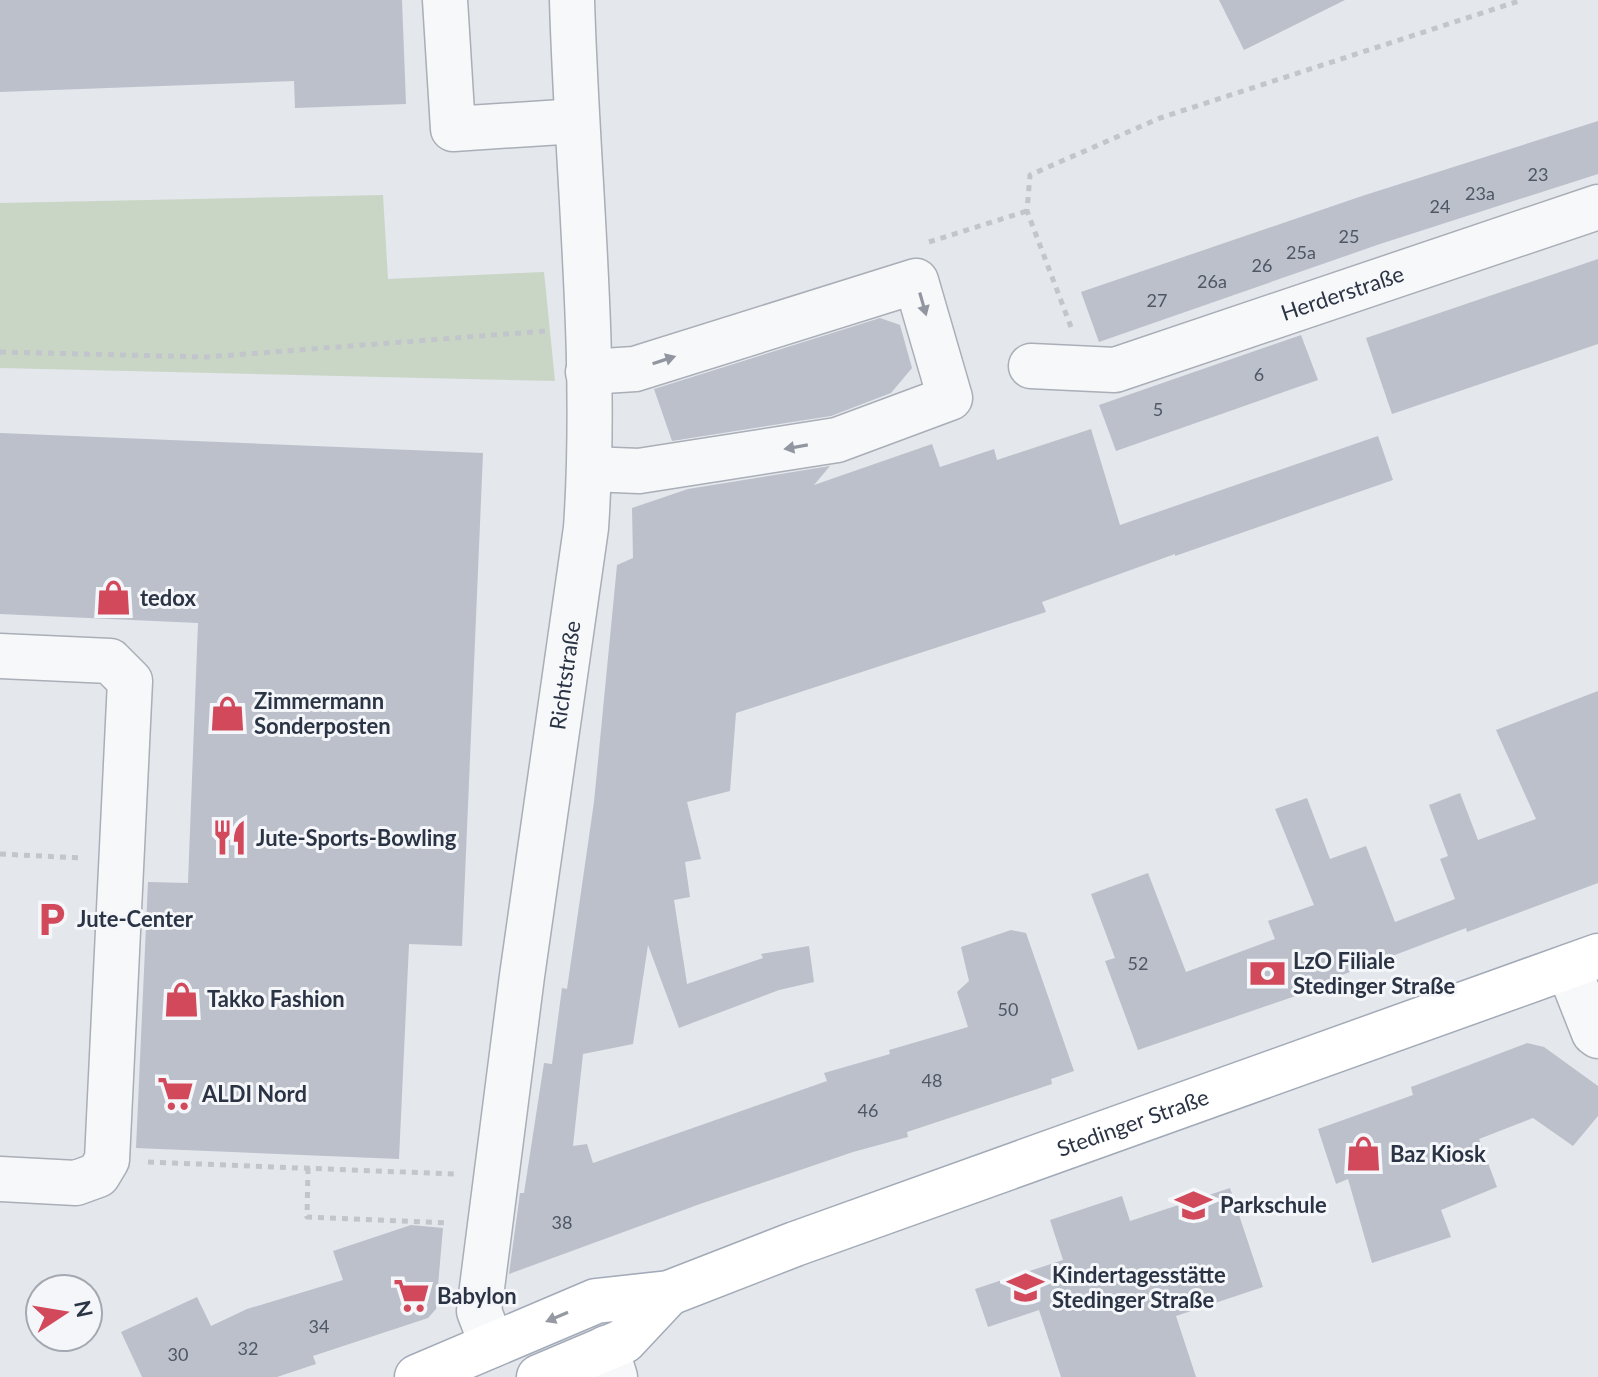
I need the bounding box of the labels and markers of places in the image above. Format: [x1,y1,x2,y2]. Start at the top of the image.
shop icon: tedox [95,579,133,617]
place label: tedox [140,584,196,611]
place label: Zimmermann Sonderposten [254,687,391,739]
shop icon: Zimmermann Sonderposten [209,695,247,733]
restaurant icon: Jute-Sports-Bowling [211,819,249,857]
place label: Jute-Sports-Bowling [256,824,457,851]
parking icon: Jute-Center [32,900,70,938]
place label: Jute-Center [77,905,194,932]
place label: LzO Filiale Stedinger Straße [1293,947,1455,999]
bank icon: LzO Filiale Stedinger Straße [1248,955,1286,993]
shop icon: Takko Fashion [162,980,200,1018]
place label: Takko Fashion [207,985,345,1012]
supermarket icon: ALDI Nord [157,1075,195,1113]
place label: ALDI Nord [201,1080,307,1107]
shop icon: Baz Kiosk [1345,1135,1383,1173]
place label: Baz Kiosk [1390,1140,1486,1167]
school or university icon: Parkschule [1175,1186,1213,1224]
place label: Parkschule [1220,1191,1327,1218]
place label: Kindertagesstätte Stedinger Straße [1052,1261,1226,1313]
school or university icon: Kindertagesstätte Stedinger Straße [1007,1269,1045,1307]
supermarket icon: Babylon [392,1277,430,1315]
place label: Babylon [437,1282,517,1309]

